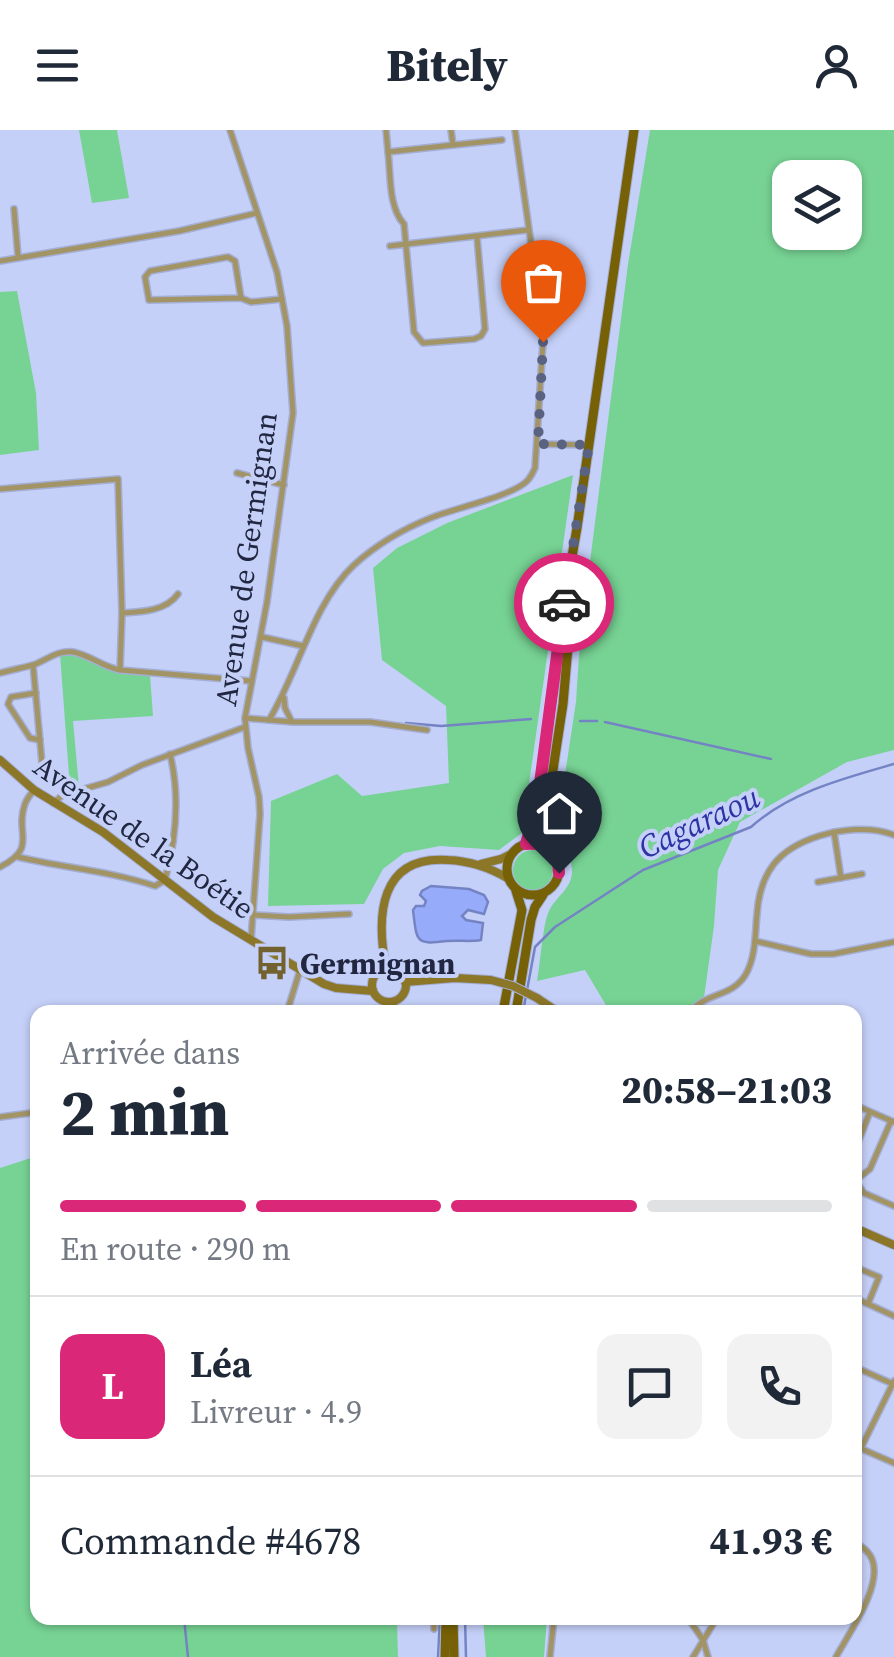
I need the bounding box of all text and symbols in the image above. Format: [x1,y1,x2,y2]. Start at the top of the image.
text: Bitely [386,34,508,96]
icon: menu [30,38,85,93]
icon: person [809,38,864,93]
map controls [772,160,862,250]
button: layers [772,160,862,250]
pin [501,240,586,343]
icon: bag [516,255,571,310]
street label: Avenue de Germignan [205,409,287,709]
courier [514,553,614,653]
icon: car [537,576,592,631]
street label: Avenue de la Boétie [26,746,262,928]
pin [517,771,602,874]
water label: Cagaraou [631,774,767,869]
icon: home [532,786,587,841]
place label: Germignan [300,943,455,984]
bus stop icon: Germignan [253,944,291,982]
text: Arrivée dans [60,1031,240,1075]
text: 20:58–21:03 [621,1064,832,1116]
text: 2 min [60,1068,230,1157]
text: En route · 290 m [60,1227,291,1271]
button: chat [597,1334,702,1439]
button: phone [727,1334,832,1439]
text: Léa [190,1338,252,1390]
text: L [101,1360,124,1412]
text: Livreur · 4.9 [190,1390,362,1434]
text: Commande #4678 [60,1515,361,1567]
text: 41.93 € [709,1515,832,1567]

